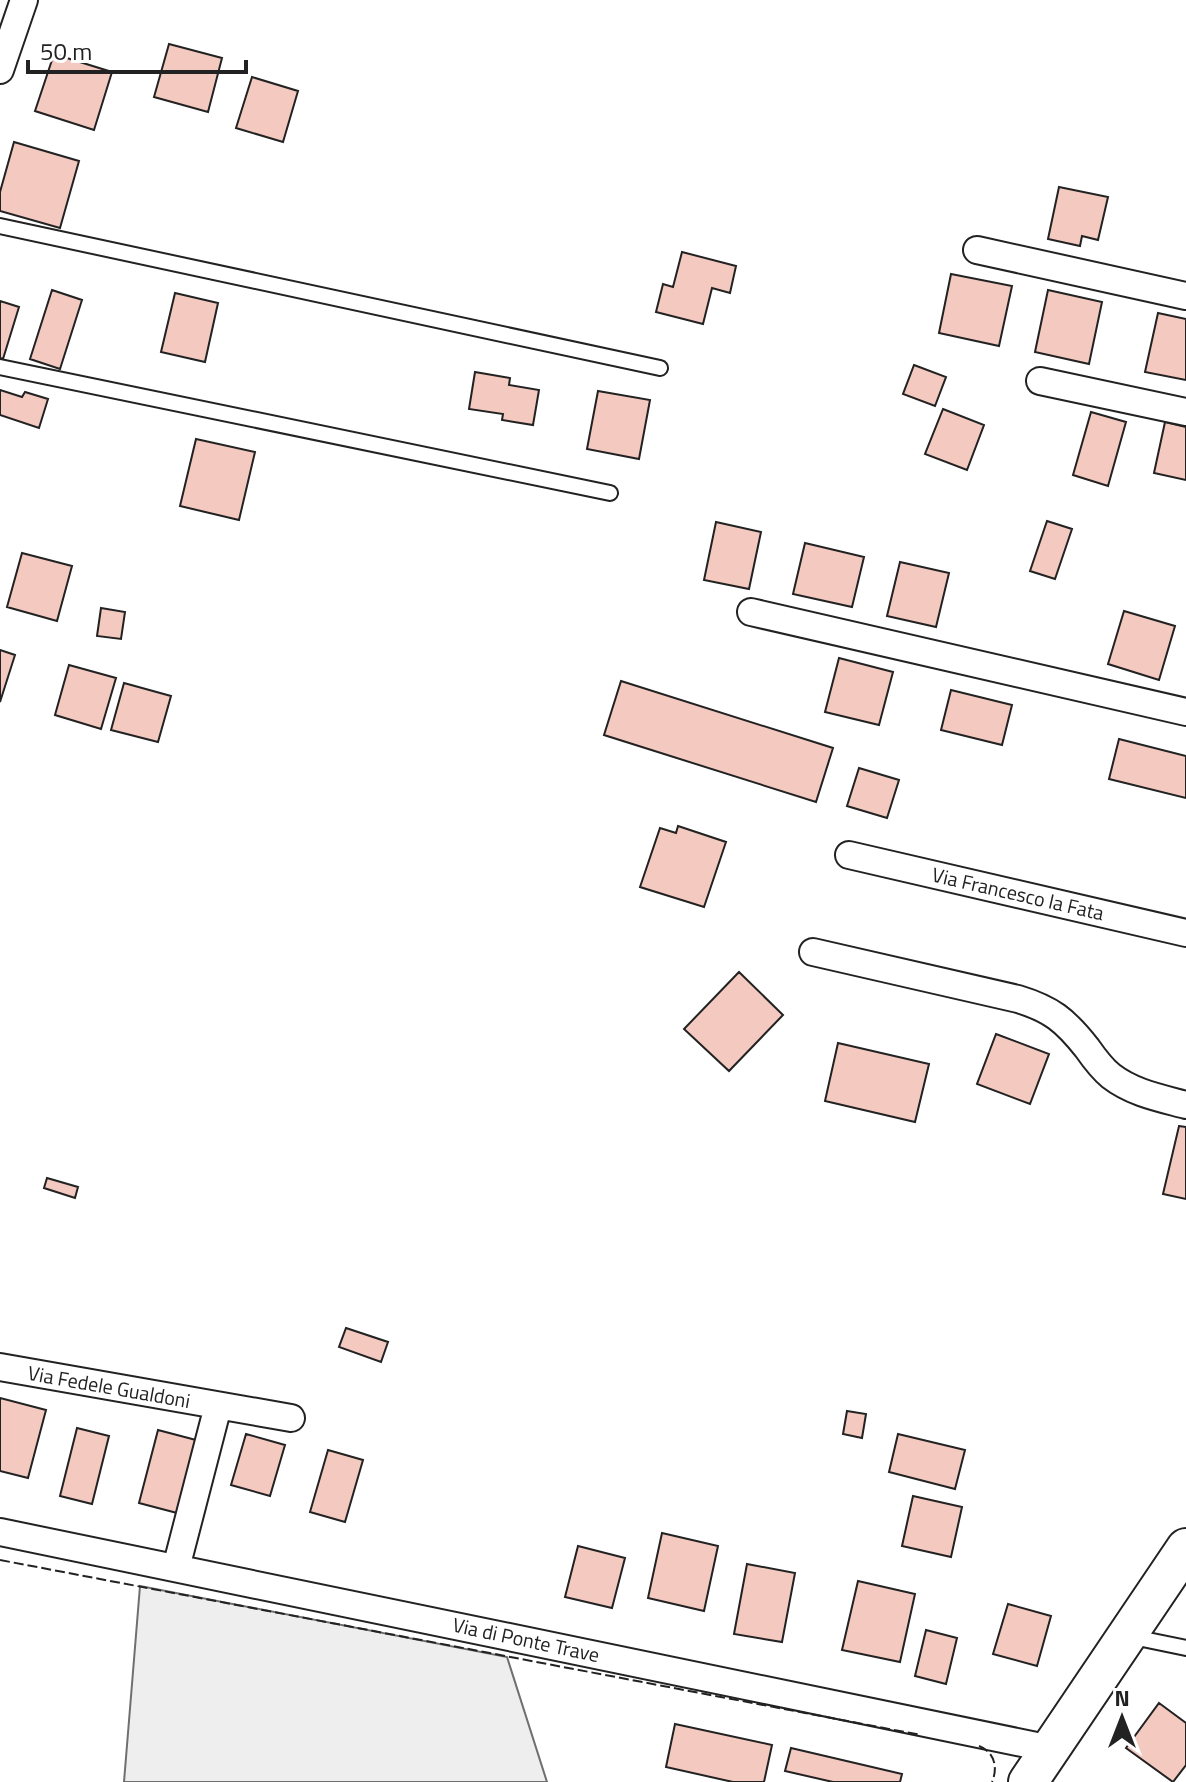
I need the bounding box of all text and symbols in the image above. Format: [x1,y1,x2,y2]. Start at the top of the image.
scale bar [28,24,246,74]
text: 50 m [40,33,92,69]
street label: Via Francesco la Fata [929,859,1107,928]
street label: Via Fedele Gualdoni [25,1357,193,1416]
street label: Via di Ponte Trave [450,1609,602,1670]
north arrow [1082,1678,1162,1758]
text: N [1114,1681,1130,1715]

